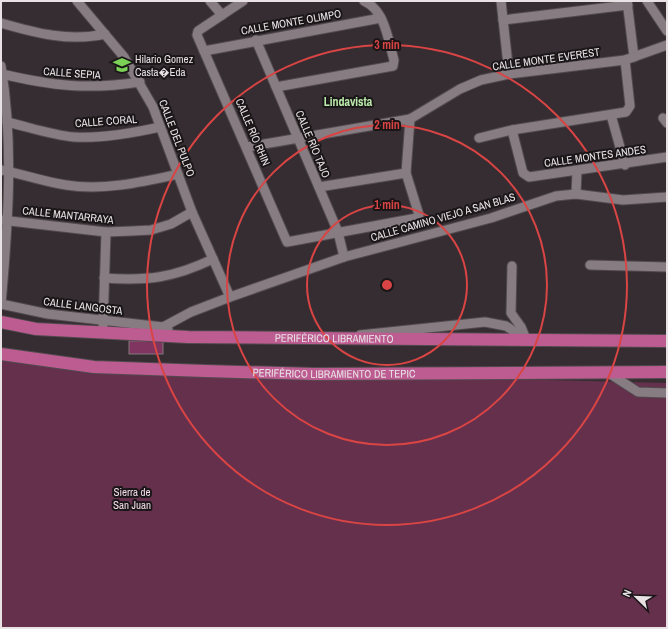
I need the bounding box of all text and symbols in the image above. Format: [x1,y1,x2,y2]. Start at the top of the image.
street label: CALLE MONTE OLIMPO [240,6,342,38]
text: 3 min [374,37,400,53]
street label: CALLE MONTE EVEREST [491,44,601,73]
place label: Hilario Gomez Casta�Eda [135,52,194,79]
school or university icon: Hilario Gomez Casta�Eda [112,55,132,75]
street label: CALLE SEPIA [43,64,102,82]
district label: Lindavista [324,94,373,110]
street label: CALLE RÍO RHIN [233,96,273,168]
street label: CALLE DEL PULPO [156,97,198,179]
street label: CALLE RÍO TAJO [293,108,333,180]
street label: CALLE CORAL [75,112,137,130]
text: 2 min [374,117,400,133]
street label: CALLE MONTES ANDES [543,142,647,170]
street label: CALLE CAMINO VIEJO A SAN BLAS [369,190,517,244]
text: 1 min [374,197,400,213]
street label: CALLE MANTARRAYA [22,203,115,227]
centre of rings [380,278,394,292]
street label: CALLE LANGOSTA [43,294,124,318]
street label: PERIFÉRICO LIBRAMIENTO [275,331,394,346]
street label: PERIFÉRICO LIBRAMIENTO DE TEPIC [252,365,416,381]
park label: Sierra de San Juan [113,485,151,512]
north arrow [616,577,656,617]
text: N [619,587,635,599]

